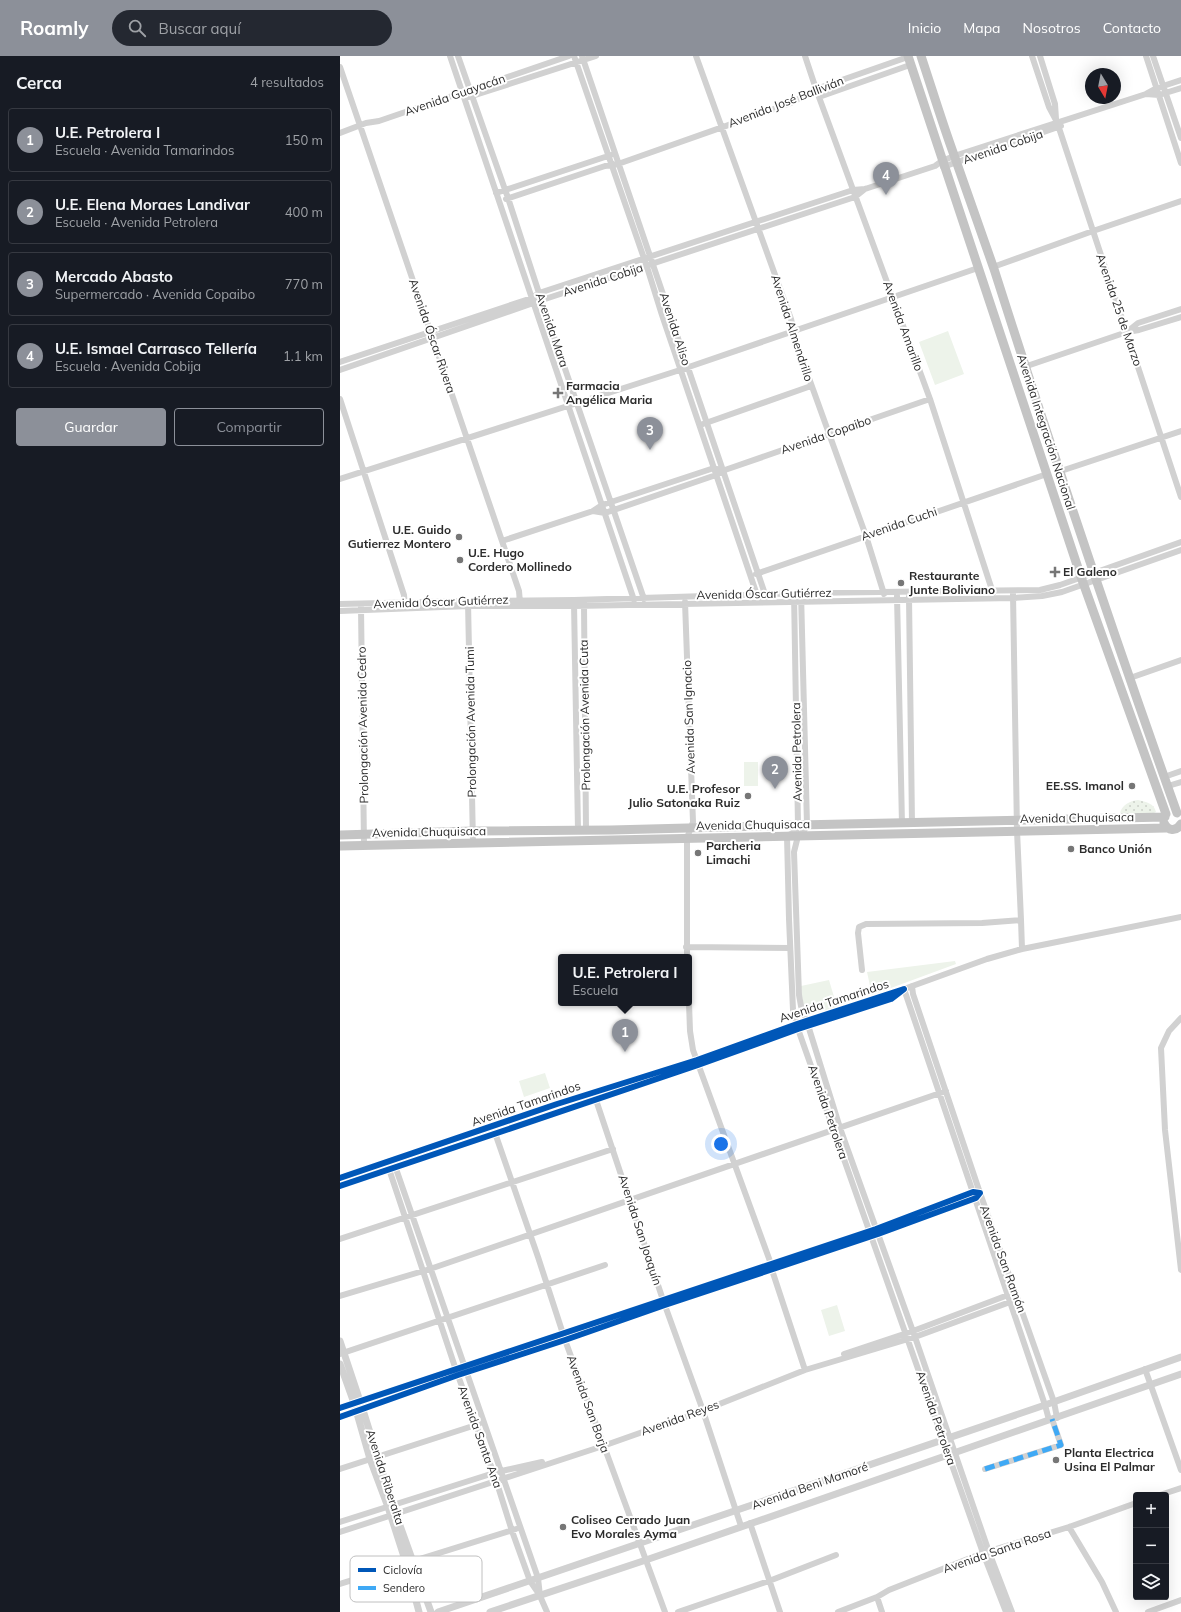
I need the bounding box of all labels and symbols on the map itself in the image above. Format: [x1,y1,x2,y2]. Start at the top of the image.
north arrow [1085,68,1121,104]
street label: Avenida Guayacán [403,70,507,119]
street label: Avenida José Ballivián [726,73,846,130]
street label: Avenida Cobija [961,126,1045,167]
pin: 4 [873,162,899,195]
street label: Avenida 25 de Marzo [1093,252,1146,368]
street label: Avenida Cobija [561,259,645,300]
street label: Avenida Almendrillo [768,273,817,383]
street label: Avenida Óscar Rivera [406,277,459,395]
street label: Avenida Amarillo [880,279,927,373]
street label: Avenida Aliso [657,290,694,367]
street label: Avenida Mara [533,291,572,369]
street label: Avenida Integración Nacional [1014,352,1079,512]
place label: Farmacia Angélica Maria [566,378,652,407]
marker: Farmacia Angélica Maria [553,388,563,398]
street label: Avenida Copaibo [779,412,873,457]
pin: 3 [637,417,663,450]
street label: Avenida Cuchi [859,503,939,544]
place label: U.E. Guido Gutierrez Montero [348,522,451,551]
marker: U.E. Guido Gutierrez Montero [454,532,464,542]
place label: U.E. Hugo Cordero Mollinedo [468,545,572,574]
marker: U.E. Hugo Cordero Mollinedo [455,555,465,565]
place label: El Galeno [1063,564,1117,579]
marker: El Galeno [1050,567,1060,577]
place label: Restaurante Junte Boliviano [909,568,995,597]
marker: Restaurante Junte Boliviano [896,578,906,588]
street label: Avenida Óscar Gutiérrez [696,585,832,602]
street label: Avenida Óscar Gutiérrez [373,592,509,611]
street label: Prolongación Avenida Cuta [576,639,593,791]
street label: Prolongación Avenida Cedro [354,646,371,804]
street label: Prolongación Avenida Tumi [462,646,479,798]
street label: Avenida San Ignacio [679,660,698,774]
street label: Avenida Petrolera [788,702,805,802]
pin: 2 [762,756,788,789]
place label: EE.SS. Imanol [1046,778,1124,793]
place label: U.E. Profesor Julio Satonaka Ruiz [628,781,740,810]
marker: EE.SS. Imanol [1127,781,1137,791]
marker: U.E. Profesor Julio Satonaka Ruiz [743,791,753,801]
street label: Avenida Chuquisaca [1020,809,1134,826]
street label: Avenida Chuquisaca [696,816,810,833]
street label: Avenida Chuquisaca [372,823,486,840]
place label: Parcheria Limachi [706,838,761,867]
place label: Banco Unión [1079,841,1152,856]
marker: Banco Unión [1066,844,1076,854]
marker: Parcheria Limachi [693,848,703,858]
street label: Avenida Tamarindos [777,976,891,1025]
pin: 1 [612,1019,638,1052]
street label: Avenida Petrolera [805,1063,852,1161]
street label: Avenida Tamarindos [469,1078,582,1129]
your location [711,1134,731,1154]
street label: Avenida San Joaquín [615,1173,665,1287]
street label: Avenida San Ramón [977,1203,1030,1315]
street label: Avenida San Borja [564,1353,613,1455]
street label: Avenida Petrolera [913,1369,960,1467]
street label: Avenida Santa Ana [455,1384,506,1490]
street label: Avenida Reyes [639,1396,721,1439]
street label: Avenida Riberalta [363,1427,408,1526]
place label: Planta Electrica Usina El Palmar [1064,1445,1155,1474]
marker: Planta Electrica Usina El Palmar [1051,1455,1061,1465]
street label: Avenida Beni Mamoré [750,1459,870,1513]
place label: Coliseo Cerrado Juan Evo Morales Ayma [571,1512,690,1541]
marker: Coliseo Cerrado Juan Evo Morales Ayma [558,1522,568,1532]
street label: Avenida Santa Rosa [941,1525,1053,1576]
legend [350,1556,482,1602]
text: Ciclovía [383,1563,422,1577]
text: Sendero [383,1581,425,1595]

